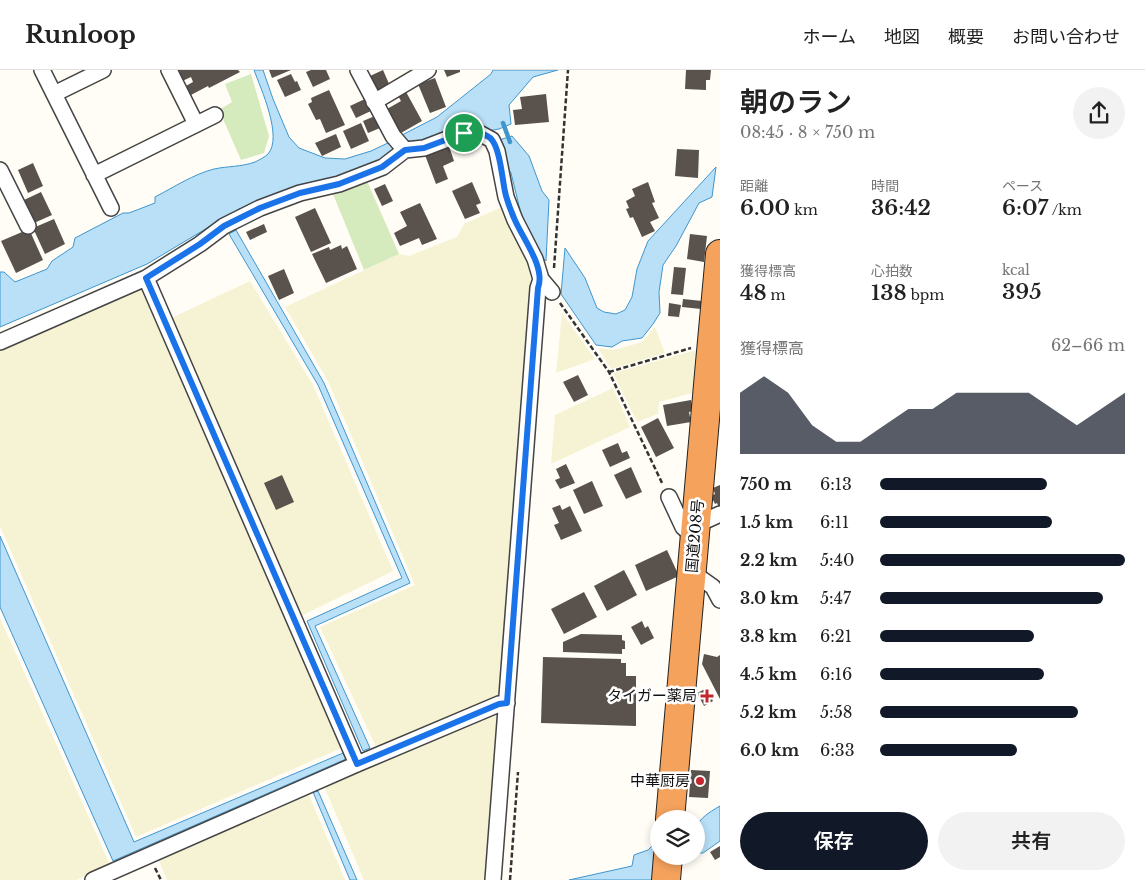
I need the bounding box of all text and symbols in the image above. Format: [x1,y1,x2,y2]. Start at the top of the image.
text: Runloop [25,20,136,49]
text: ホーム [803,26,856,48]
text: 地図 [884,26,920,48]
text: 概要 [948,26,984,48]
text: お問い合わせ [1012,26,1120,48]
text: 朝のラン [740,85,852,120]
button: share [1073,87,1125,139]
pin [443,112,485,154]
icon: arrive [450,119,478,147]
text: 08:45 · 8 × 750 m [740,122,875,142]
text: 距離 [740,177,768,195]
text: 時間 [871,177,899,195]
text: ペース [1002,177,1043,195]
text: 6.00 [740,195,790,221]
text: 36:42 [871,195,931,221]
text: 6:07 [1002,195,1048,221]
text: km [790,201,818,219]
text: /km [1048,201,1082,219]
text: kcal [1002,261,1030,279]
text: 獲得標高 [740,262,796,280]
text: 心拍数 [871,262,913,280]
text: 395 [1002,279,1041,305]
text: 48 [740,280,767,306]
text: 138 [871,280,907,306]
text: m [767,286,786,304]
text: bpm [907,286,944,304]
text: 62–66 m [1051,335,1125,355]
text: 獲得標高 [740,338,804,358]
text: 750 m [740,474,792,494]
text: 6:13 [820,474,852,494]
street label: 国道208号 [682,498,707,574]
text: 1.5 km [740,512,793,532]
text: 6:11 [820,512,849,532]
text: 2.2 km [740,550,798,570]
text: 5:40 [820,550,854,570]
text: 3.0 km [740,588,799,608]
text: 5:47 [820,588,851,608]
text: 3.8 km [740,626,797,646]
text: 6:21 [820,626,852,646]
text: 4.5 km [740,664,797,684]
text: 6:16 [820,664,852,684]
place label: タイガー薬局 [607,686,697,705]
marker: タイガー薬局 [701,690,713,702]
text: 5.2 km [740,702,797,722]
text: 5:58 [820,702,852,722]
text: 6.0 km [740,740,799,760]
text: 6:33 [820,740,855,760]
place label: 中華厨房 [630,771,690,790]
marker: 中華厨房 [694,775,706,787]
map controls [650,810,705,865]
button: layers [650,810,705,865]
button: 保存 [740,812,928,870]
button: 共有 [938,812,1125,870]

